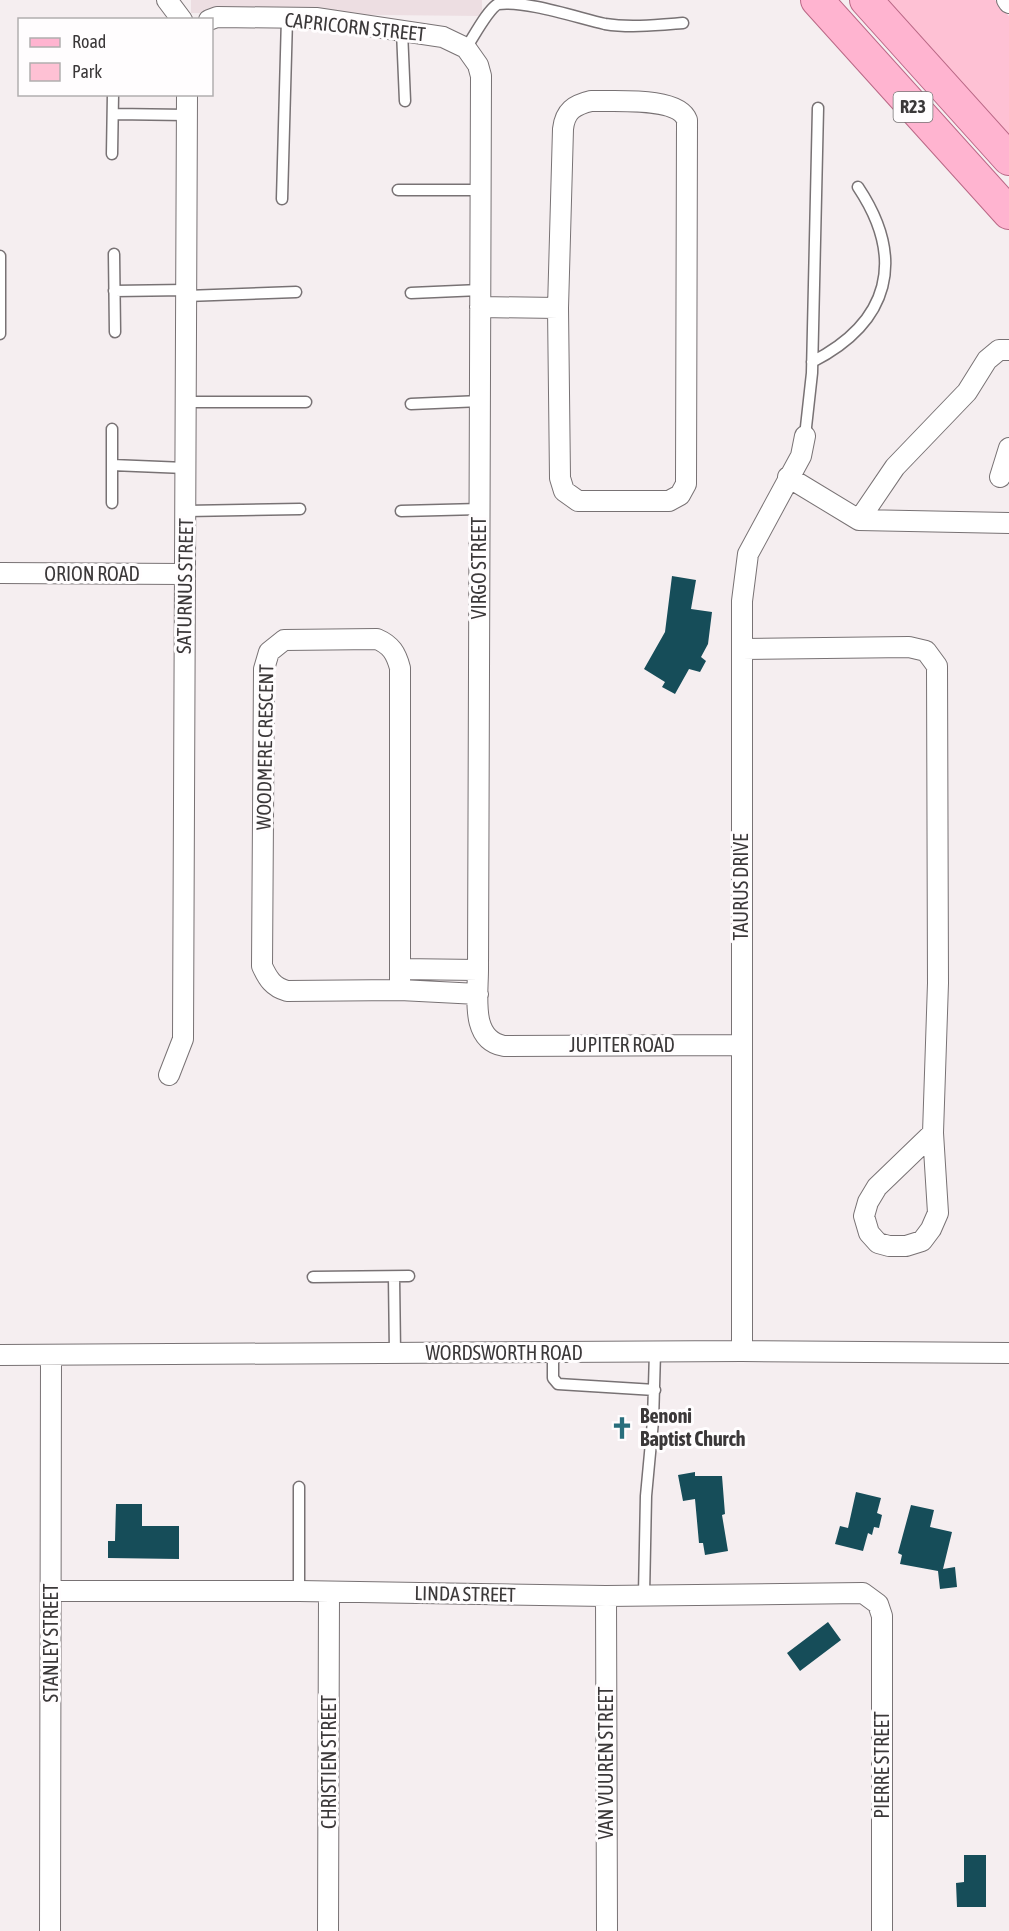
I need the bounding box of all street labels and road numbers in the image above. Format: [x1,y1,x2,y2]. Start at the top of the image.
street label: CAPRICORN STREET [283,8,427,45]
road number: R23 [894,92,932,122]
street label: VIRGO STREET [467,516,490,619]
street label: SATURNUS STREET [172,518,197,654]
street label: ORION ROAD [44,562,140,585]
street label: WOODMERE CRESCENT [252,664,277,830]
street label: TAURUS DRIVE [729,833,752,941]
street label: JUPITER ROAD [569,1033,675,1056]
street label: WORDSWORTH ROAD [425,1341,583,1364]
street label: LINDA STREET [414,1581,516,1606]
street label: STANLEY STREET [39,1583,62,1702]
street label: VAN VUUREN STREET [594,1686,617,1840]
street label: CHRISTIEN STREET [317,1695,340,1829]
street label: PIERRE STREET [870,1711,893,1819]

